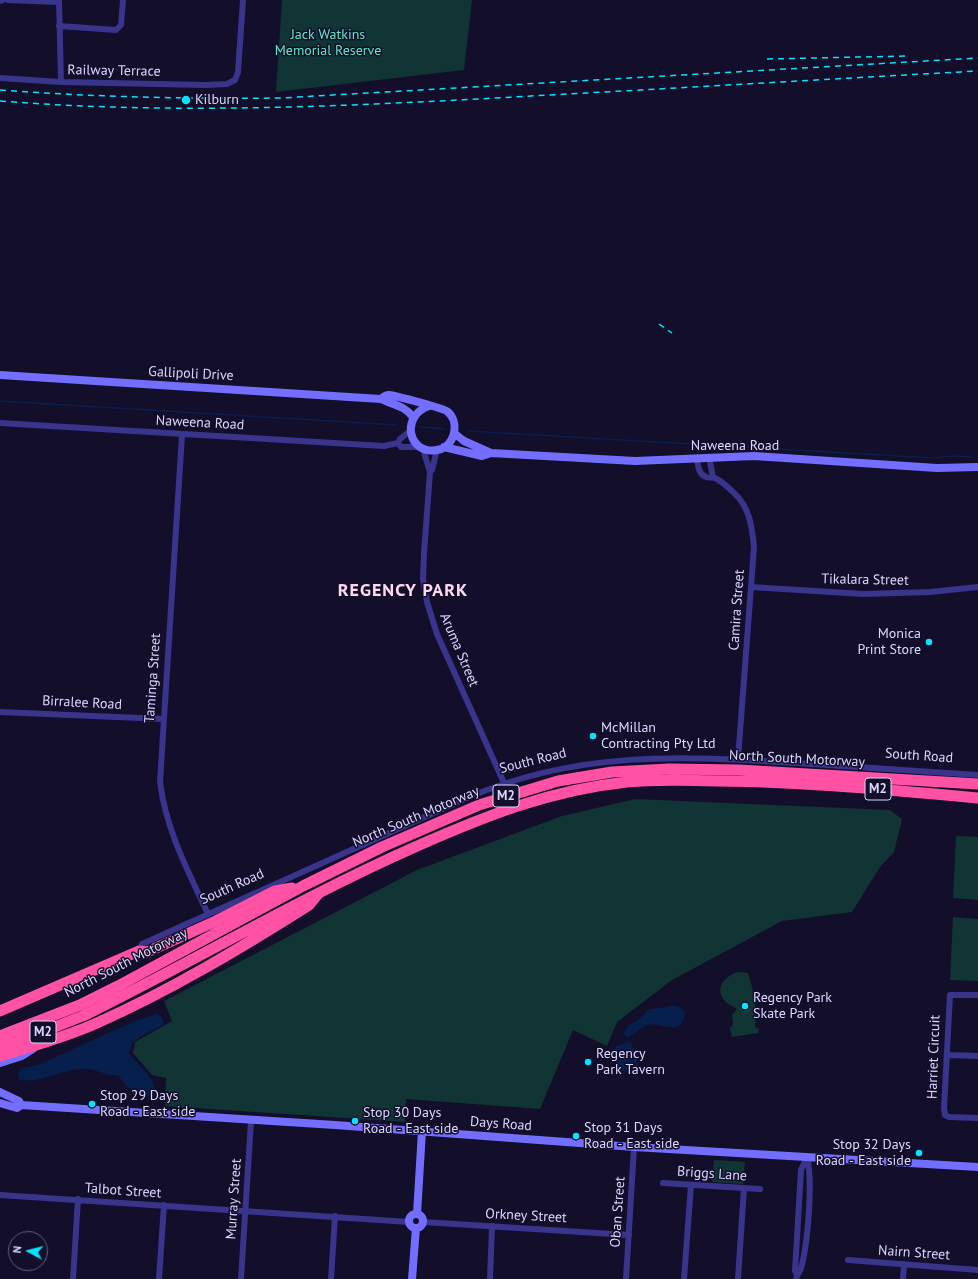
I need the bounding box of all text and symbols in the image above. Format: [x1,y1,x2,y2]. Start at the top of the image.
park label: Jack Watkins Memorial Reserve [275,27,381,60]
street label: Railway Terrace [67,62,161,80]
place label: Kilburn [195,92,239,108]
marker: Kilburn [180,94,192,106]
street label: Gallipoli Drive [148,363,234,385]
street label: Naweena Road [155,412,245,434]
street label: Naweena Road [691,438,779,454]
street label: Camira Street [726,569,748,651]
street label: Tikalara Street [821,571,909,589]
district label: REGENCY PARK [338,580,468,602]
street label: Aruma Street [436,611,482,689]
place label: Monica Print Store [858,626,921,658]
street label: Taminga Street [141,633,165,723]
marker: Monica Print Store [924,637,934,647]
street label: Birralee Road [42,693,122,713]
place label: McMillan Contracting Pty Ltd [601,720,716,752]
marker: McMillan Contracting Pty Ltd [588,731,598,741]
street label: South Road [498,745,568,777]
street label: South Road [884,745,954,767]
street label: North South Motorway [729,747,865,771]
road number: M2 [865,778,891,800]
street label: North South Motorway [350,783,482,851]
road number: M2 [493,785,519,807]
street label: South Road [197,865,267,909]
street label: North South Motorway [62,925,190,1001]
place label: Regency Park Skate Park [753,990,832,1022]
marker: Regency Park Skate Park [740,1001,750,1011]
street label: Harriet Circuit [924,1015,944,1099]
road number: M2 [30,1021,56,1043]
place label: Regency Park Tavern [596,1046,665,1078]
marker: Regency Park Tavern [583,1057,593,1067]
place label: Stop 29 Days Road - East side [100,1088,195,1120]
marker: Stop 29 Days Road - East side [87,1099,97,1109]
place label: Stop 30 Days Road - East side [363,1105,458,1138]
street label: Days Road [470,1113,532,1135]
marker: Stop 30 Days Road - East side [350,1116,360,1126]
place label: Stop 31 Days Road - East side [584,1120,679,1152]
marker: Stop 31 Days Road - East side [571,1131,581,1141]
place label: Stop 32 Days Road - East side [816,1137,911,1170]
marker: Stop 32 Days Road - East side [914,1148,924,1158]
street label: Murray Street [223,1158,245,1240]
street label: Briggs Lane [676,1163,748,1185]
street label: Oban Street [607,1176,629,1248]
street label: Talbot Street [84,1180,162,1202]
street label: Orkney Street [485,1205,567,1227]
north arrow [8,1231,48,1271]
street label: Nairn Street [877,1242,951,1264]
text: N [10,1245,24,1254]

